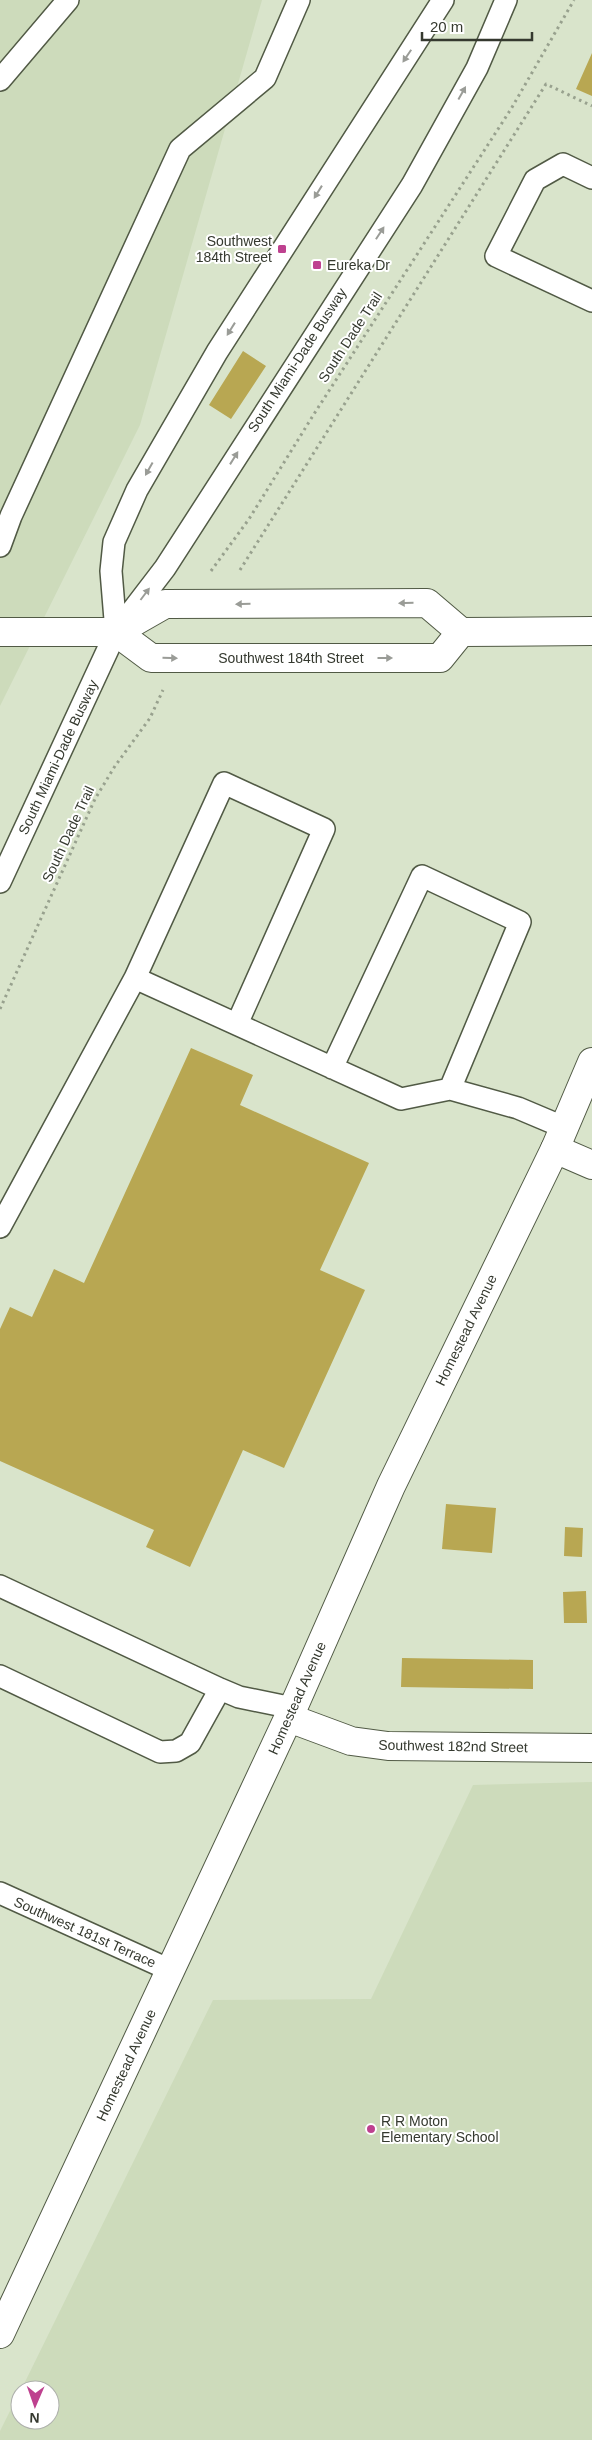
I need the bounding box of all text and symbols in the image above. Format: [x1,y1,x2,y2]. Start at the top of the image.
scale bar [422,10,532,42]
text: 20 m [430,18,463,35]
one-way arrow [402,49,412,63]
one-way arrow [458,87,467,100]
one-way arrow [314,185,323,199]
one-way arrow [375,227,385,240]
place label: Southwest 184th Street [196,233,272,265]
marker: Southwest 184th Street [276,243,288,255]
place label: Eureka Dr [327,257,390,273]
marker: Eureka Dr [311,259,323,271]
street label: South Miami-Dade Busway [244,285,350,435]
street label: South Dade Trail [315,289,385,385]
one-way arrow [227,323,236,336]
one-way arrow [230,451,239,464]
one-way arrow [144,463,153,476]
one-way arrow [140,588,151,601]
one-way arrow [397,599,413,607]
one-way arrow [235,600,251,608]
street label: Southwest 184th Street [218,650,364,666]
one-way arrow [162,654,178,662]
one-way arrow [377,654,393,662]
street label: South Miami-Dade Busway [15,677,101,837]
street label: South Dade Trail [39,783,97,885]
street label: Homestead Avenue [432,1272,500,1388]
street label: Homestead Avenue [265,1639,329,1757]
street label: Southwest 182nd Street [378,1737,528,1755]
street label: Southwest 181st Terrace [11,1893,159,1971]
street label: Homestead Avenue [93,2006,159,2124]
place label: R R Moton Elementary School [381,2113,499,2145]
marker: R R Moton Elementary School [365,2123,377,2135]
north arrow [10,2380,60,2430]
text: N [29,2410,40,2426]

